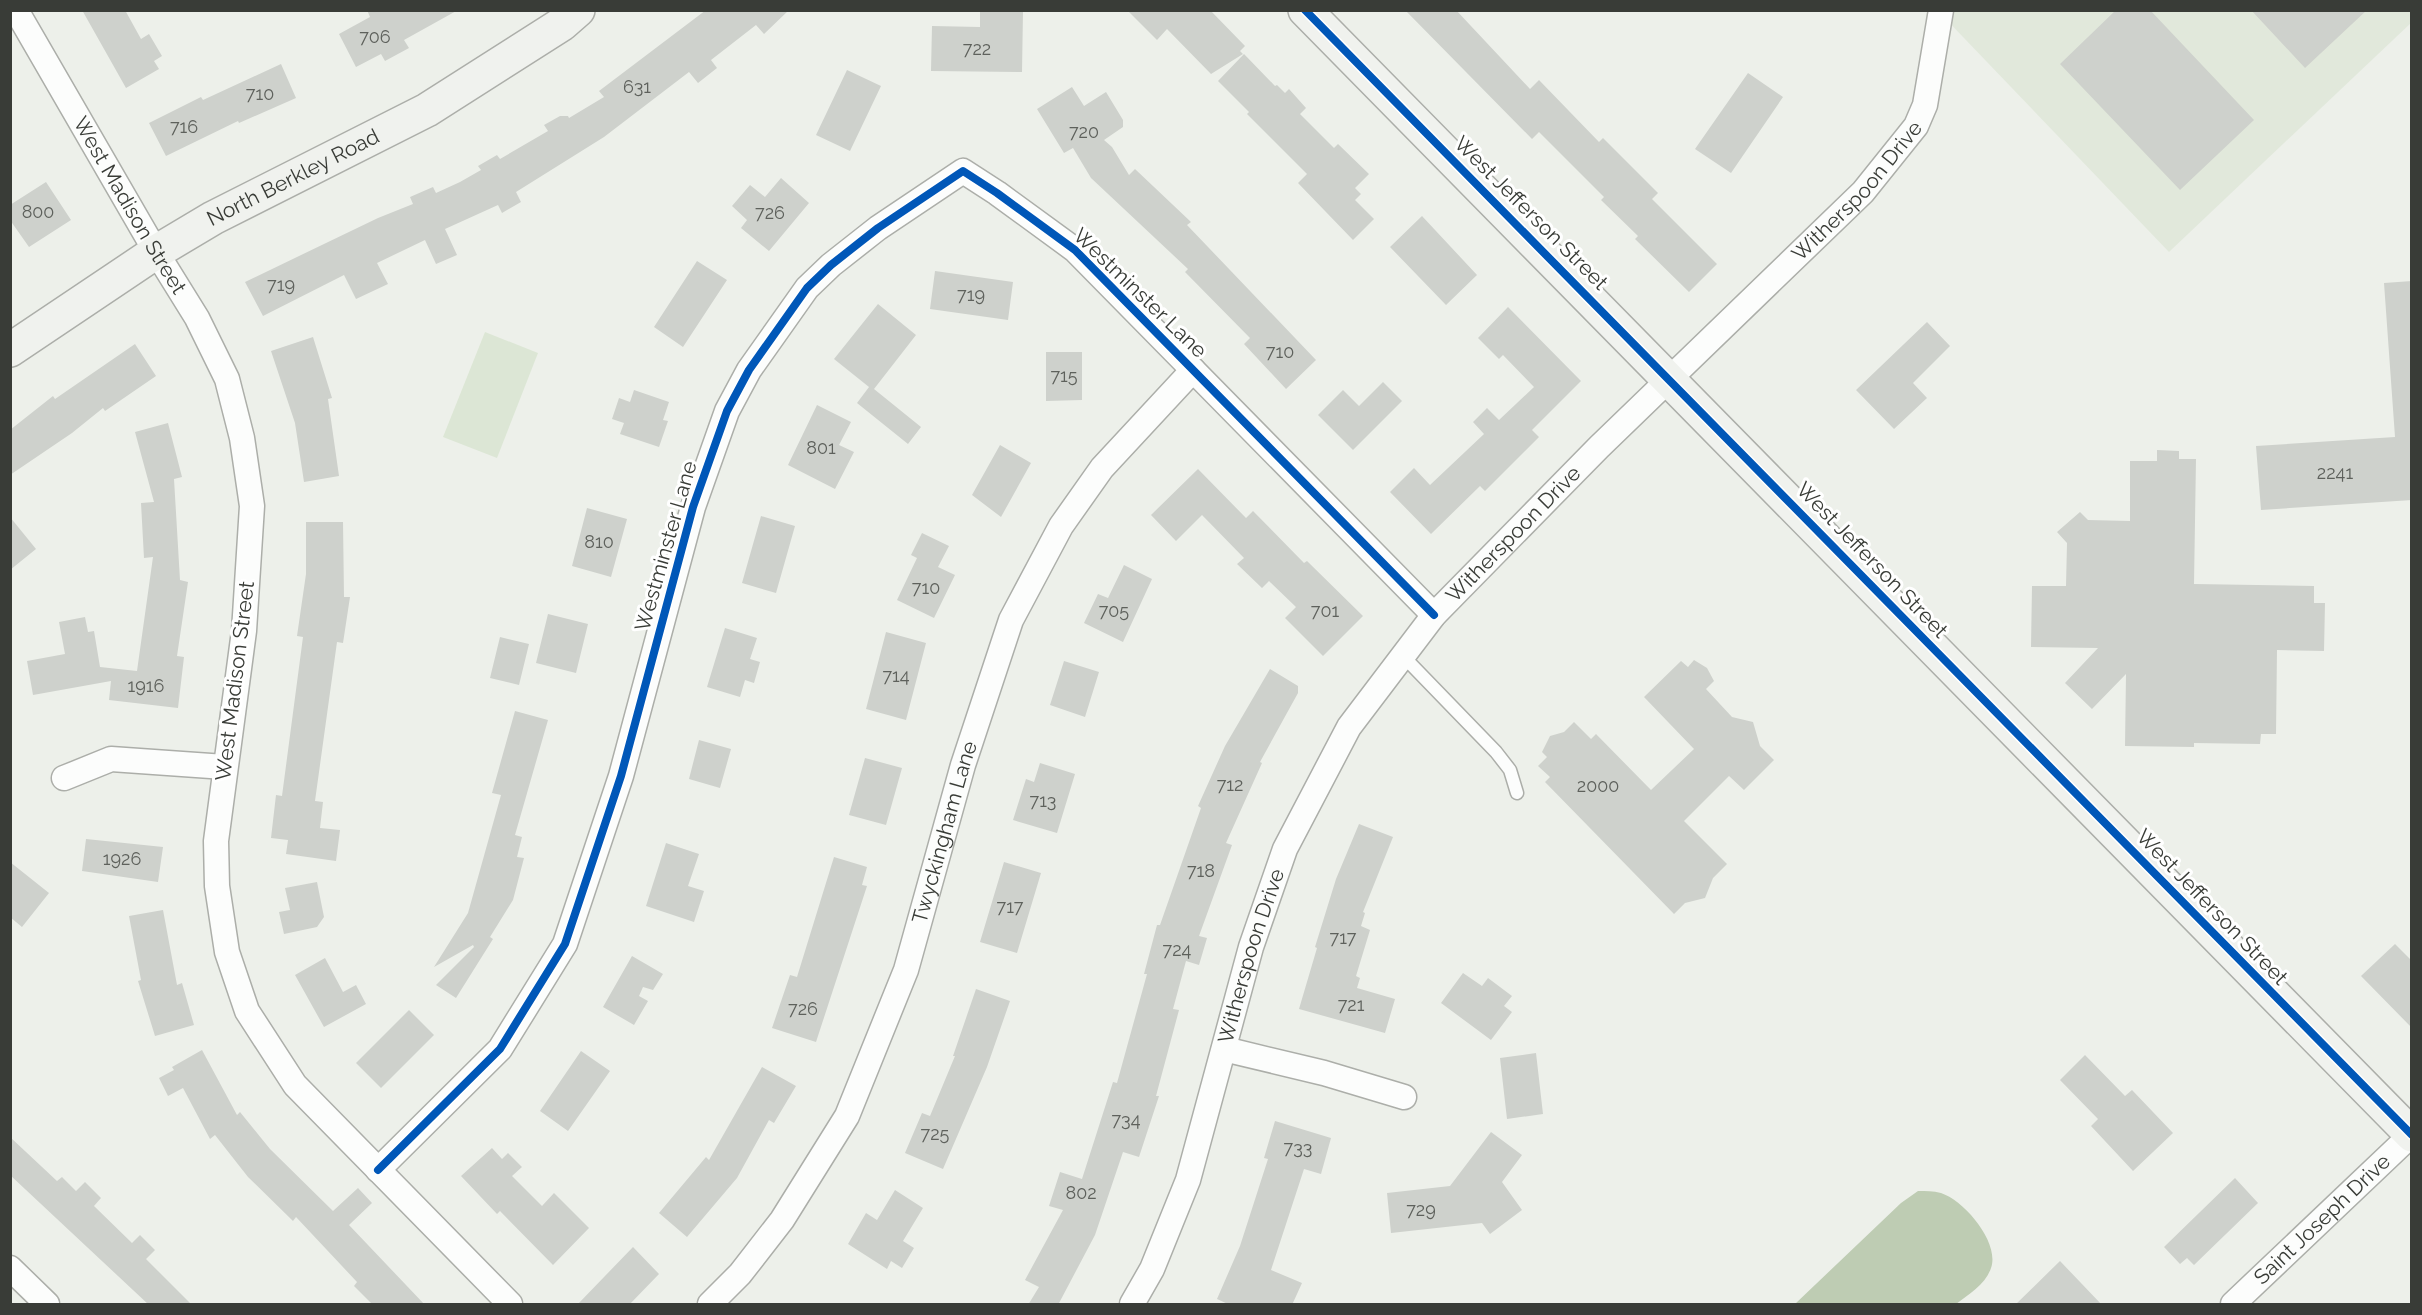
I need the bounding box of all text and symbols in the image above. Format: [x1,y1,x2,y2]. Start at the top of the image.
house number: 706 [359,26,391,47]
house number: 722 [963,38,991,59]
house number: 631 [623,76,651,97]
house number: 710 [246,83,274,104]
street label: West Madison Street [68,112,192,298]
house number: 716 [170,116,198,137]
street label: Witherspoon Drive [1786,116,1927,266]
house number: 720 [1069,121,1099,142]
street label: North Berkley Road [203,123,383,231]
street label: West Jefferson Street [1449,131,1613,295]
house number: 800 [22,201,54,222]
house number: 726 [755,202,785,223]
street label: Westminster Lane [1068,223,1212,363]
house number: 719 [267,274,295,295]
house number: 719 [957,284,985,305]
house number: 710 [1266,341,1294,362]
house number: 715 [1050,365,1078,386]
house number: 801 [806,437,836,458]
street label: Westminster Lane [629,458,702,634]
street label: Witherspoon Drive [1441,460,1585,607]
house number: 2241 [2317,462,2353,483]
street label: West Jefferson Street [1791,477,1953,643]
house number: 810 [584,531,614,552]
house number: 710 [912,577,940,598]
street label: West Madison Street [210,580,259,782]
house number: 705 [1099,600,1129,621]
house number: 701 [1311,600,1339,621]
house number: 714 [882,665,910,686]
house number: 1916 [128,675,165,696]
street label: Twyckingham Lane [907,738,982,926]
house number: 712 [1217,774,1243,795]
house number: 2000 [1577,775,1619,796]
house number: 713 [1030,790,1056,811]
street label: West Jefferson Street [2131,824,2293,990]
house number: 1926 [103,848,141,869]
house number: 718 [1187,860,1215,881]
street label: Witherspoon Drive [1213,865,1289,1046]
house number: 717 [997,896,1024,917]
house number: 717 [1330,927,1357,948]
house number: 724 [1163,939,1192,960]
house number: 721 [1338,994,1365,1015]
house number: 726 [788,998,818,1019]
house number: 734 [1111,1109,1141,1130]
house number: 725 [921,1123,950,1144]
house number: 733 [1284,1137,1312,1158]
street label: Saint Joseph Drive [2249,1148,2395,1289]
house number: 802 [1065,1182,1097,1203]
house number: 729 [1406,1199,1436,1220]

